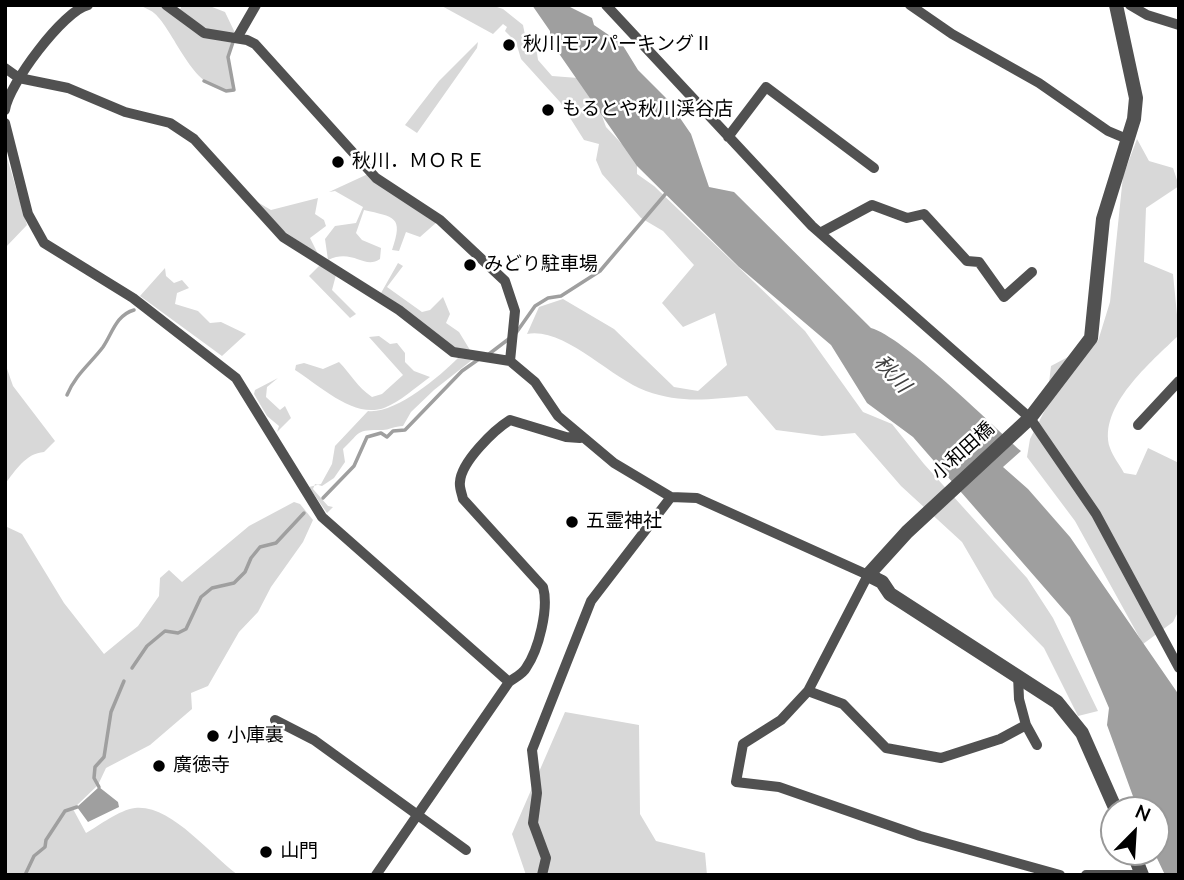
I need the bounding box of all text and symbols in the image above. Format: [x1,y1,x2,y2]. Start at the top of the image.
place label: 秋川モアパーキングⅡ [523,34,713,56]
marker: 秋川モアパーキングⅡ [501,37,517,53]
place label: もるとや秋川渓谷店 [562,99,733,121]
marker: もるとや秋川渓谷店 [540,102,556,118]
place label: 秋川．ＭＯＲＥ [352,151,485,173]
marker: 秋川．ＭＯＲＥ [330,154,346,170]
place label: みどり駐車場 [484,254,598,276]
marker: みどり駐車場 [462,257,478,273]
water label: 秋川 [867,351,915,399]
street label: 小和田橋 [928,418,1000,486]
place label: 五霊神社 [586,511,662,533]
marker: 五霊神社 [564,514,580,530]
place label: 小庫裏 [227,725,284,747]
marker: 小庫裏 [205,728,221,744]
place label: 廣徳寺 [173,755,230,777]
marker: 廣徳寺 [151,758,167,774]
north arrow [1100,796,1170,866]
text: N [1131,799,1155,828]
place label: 山門 [280,841,318,863]
marker: 山門 [258,844,274,860]

